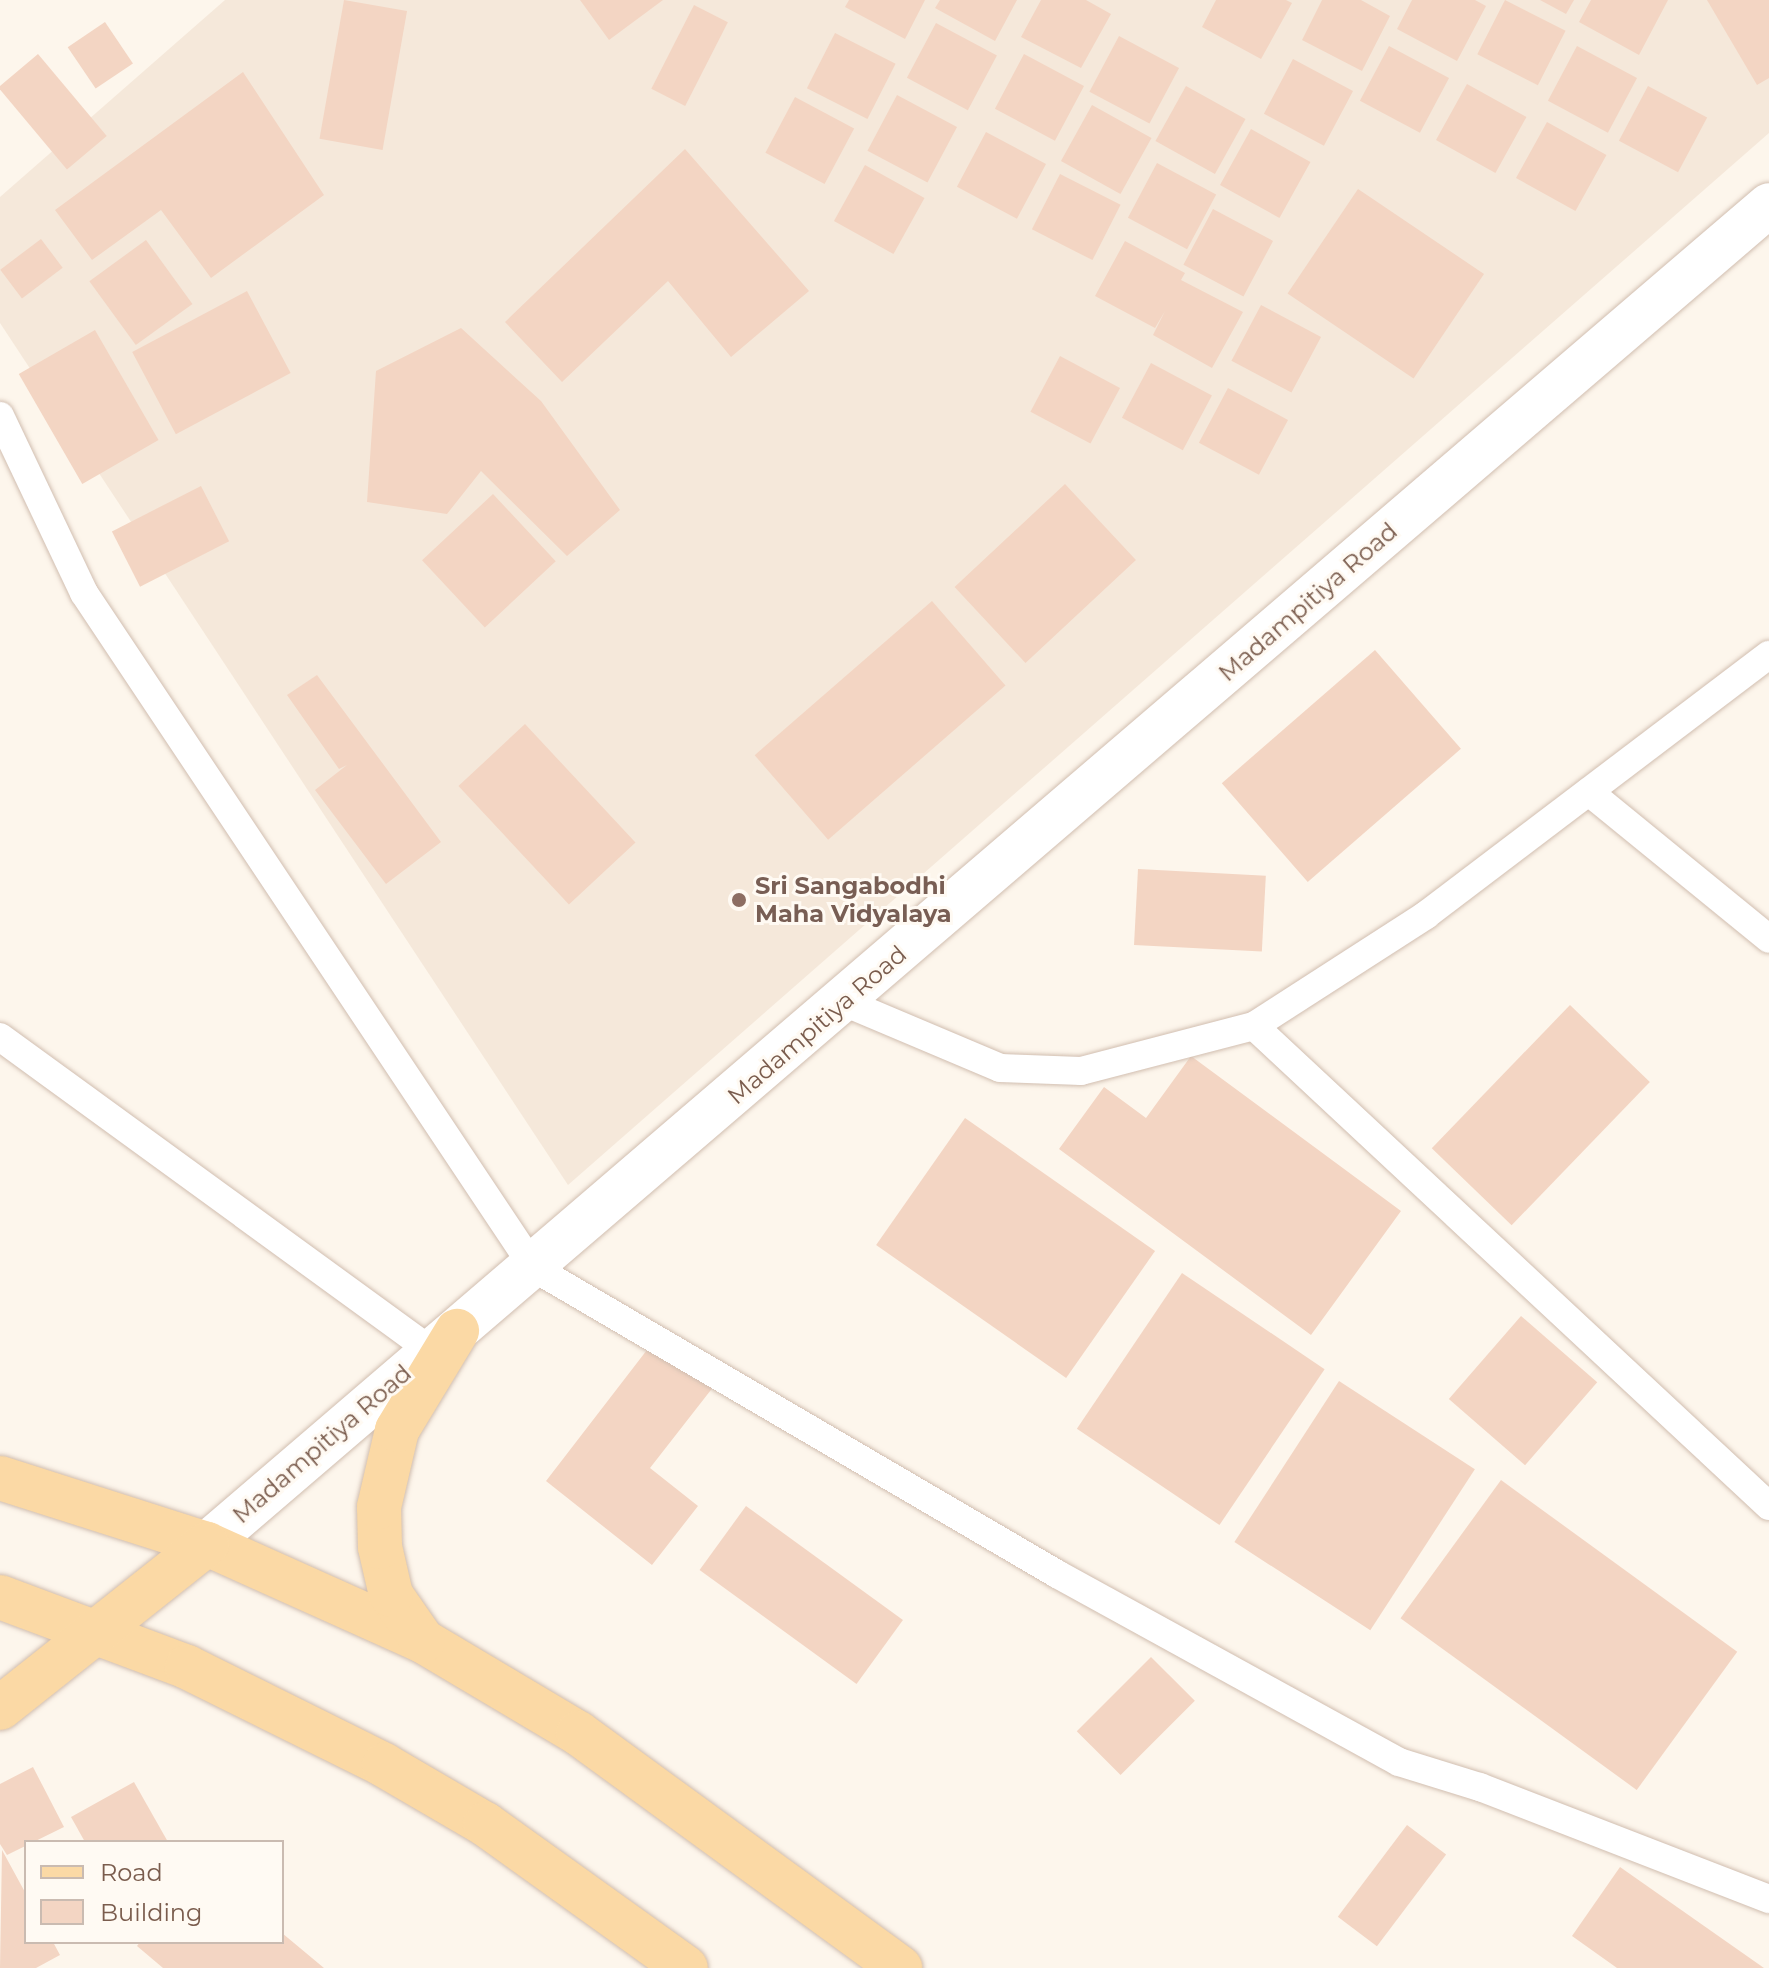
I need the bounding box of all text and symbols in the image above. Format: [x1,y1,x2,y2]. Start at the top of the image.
street label: Madampitiya Road [1213,517,1403,687]
place label: Sri Sangabodhi Maha Vidyalaya [755,872,952,928]
marker: Sri Sangabodhi Maha Vidyalaya [730,891,748,909]
street label: Madampitiya Road [722,940,912,1110]
street label: Madampitiya Road [227,1359,417,1529]
legend [24,1840,284,1944]
text: Road [100,1858,163,1887]
text: Building [100,1898,203,1927]

